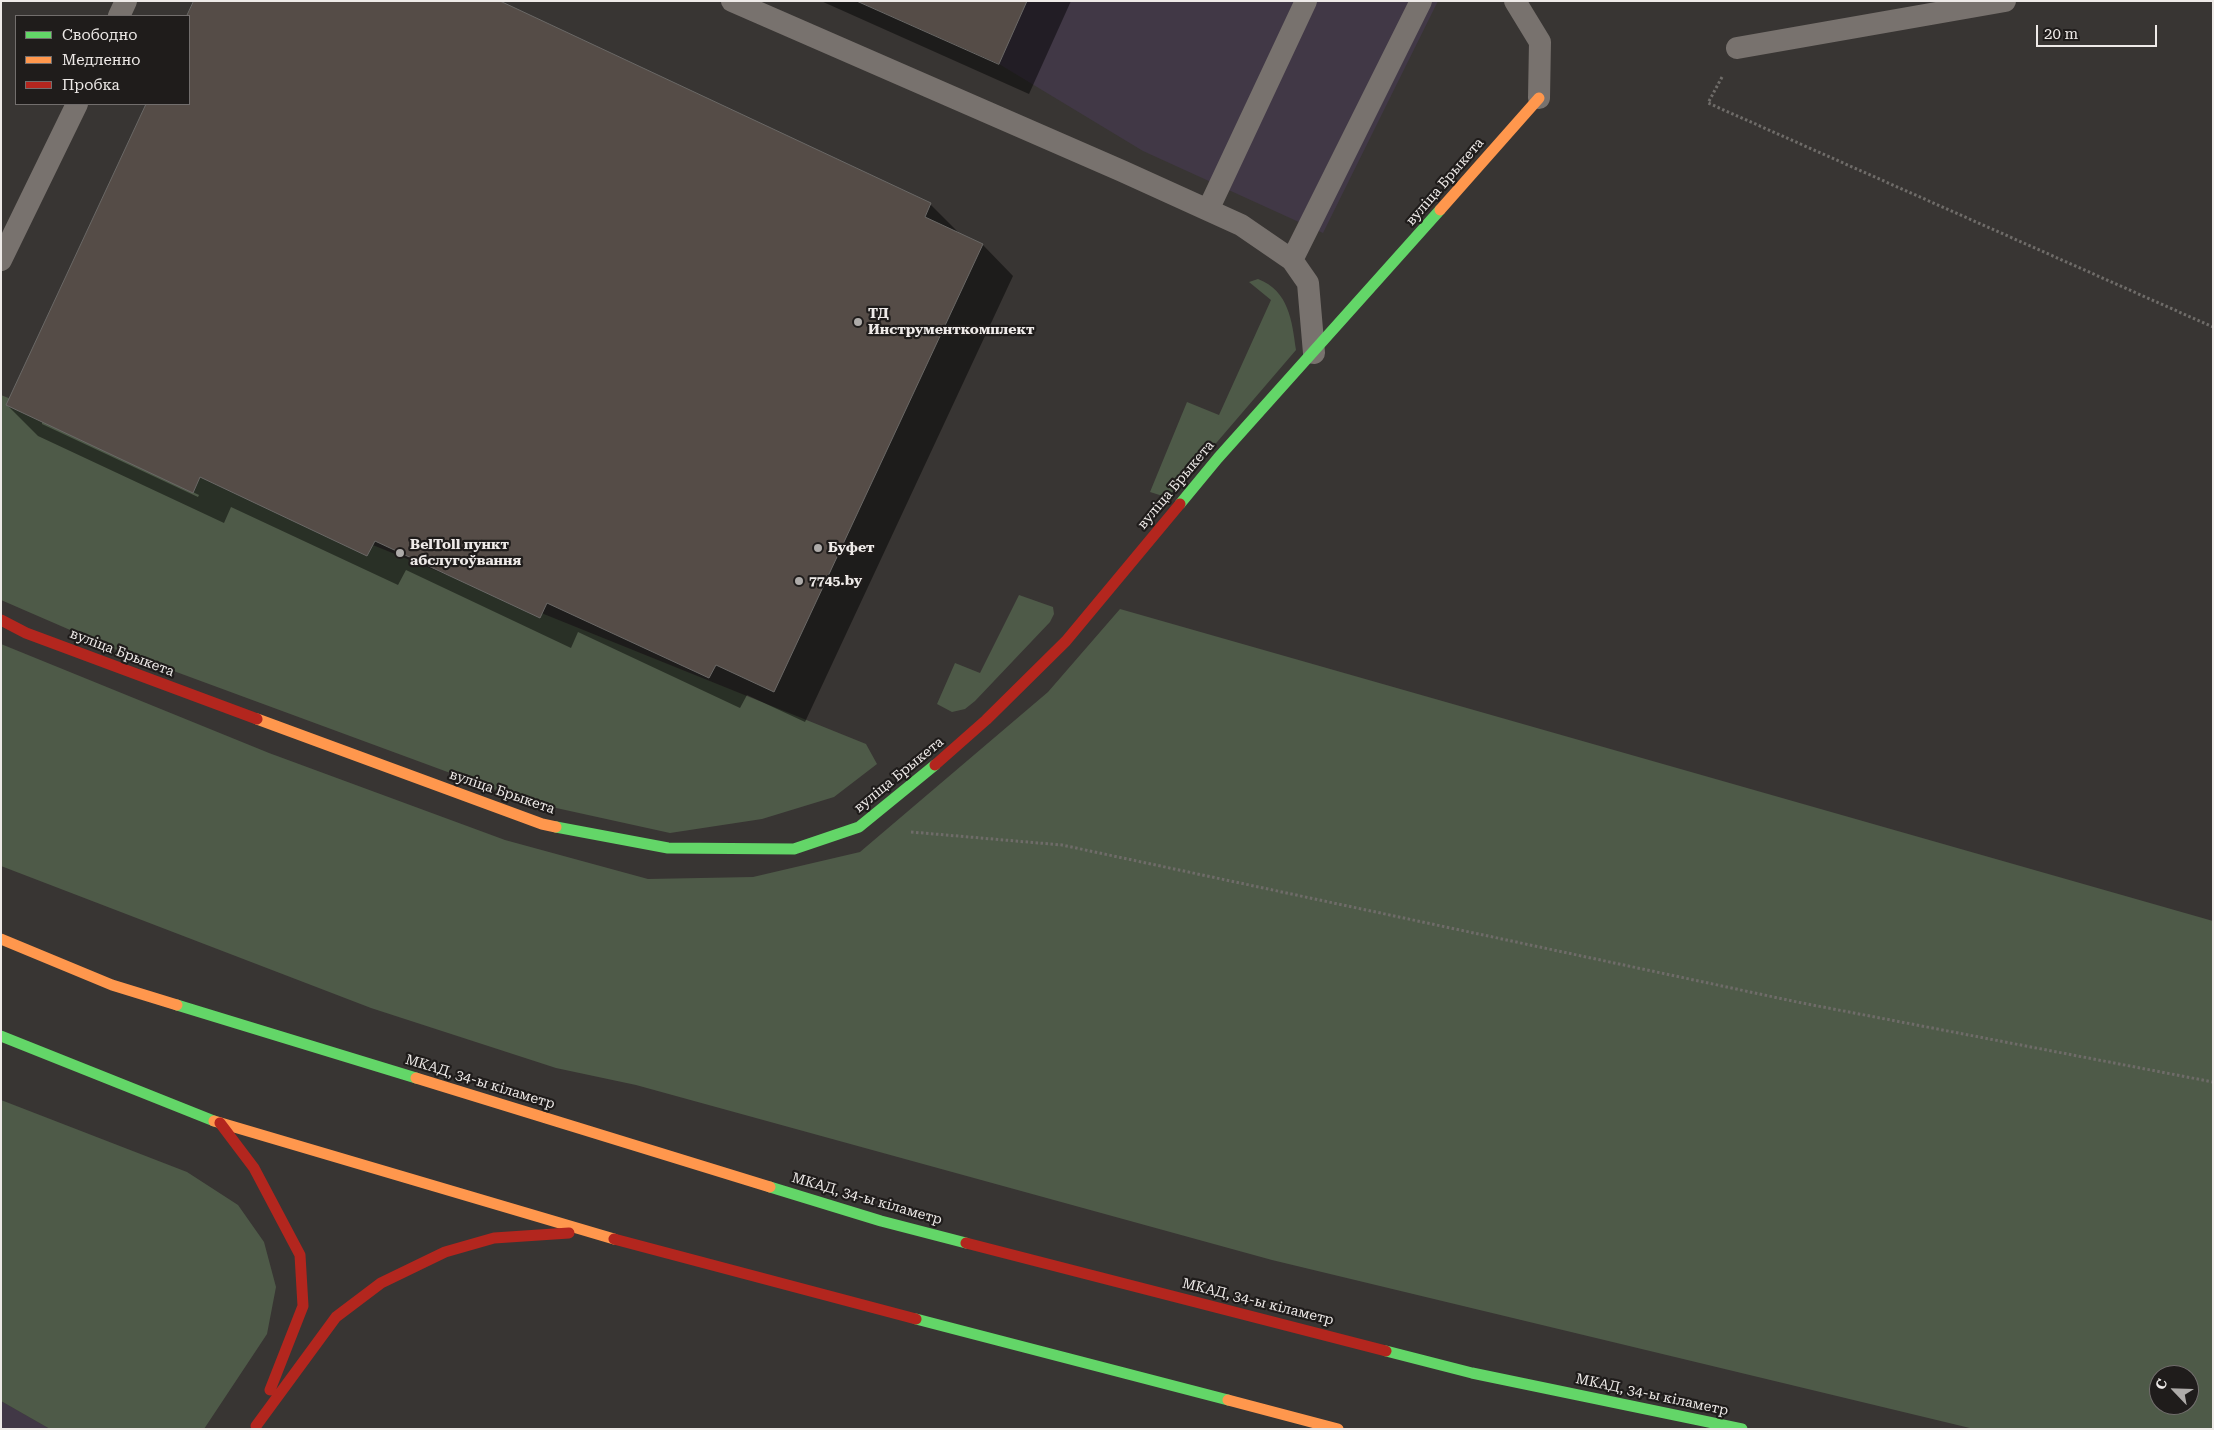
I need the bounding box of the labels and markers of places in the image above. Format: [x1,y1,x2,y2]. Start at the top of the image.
place label: ТД Инструменткомплект [868,306,1034,338]
marker: ТД Инструменткомплект [852,316,864,328]
place label: BelToll пункт абслугоўвання [410,537,521,570]
place label: Буфет [828,540,875,556]
marker: Буфет [812,542,824,554]
marker: BelToll пункт абслугоўвання [394,547,406,559]
place label: 7745.by [809,573,862,589]
marker: 7745.by [793,575,805,587]

